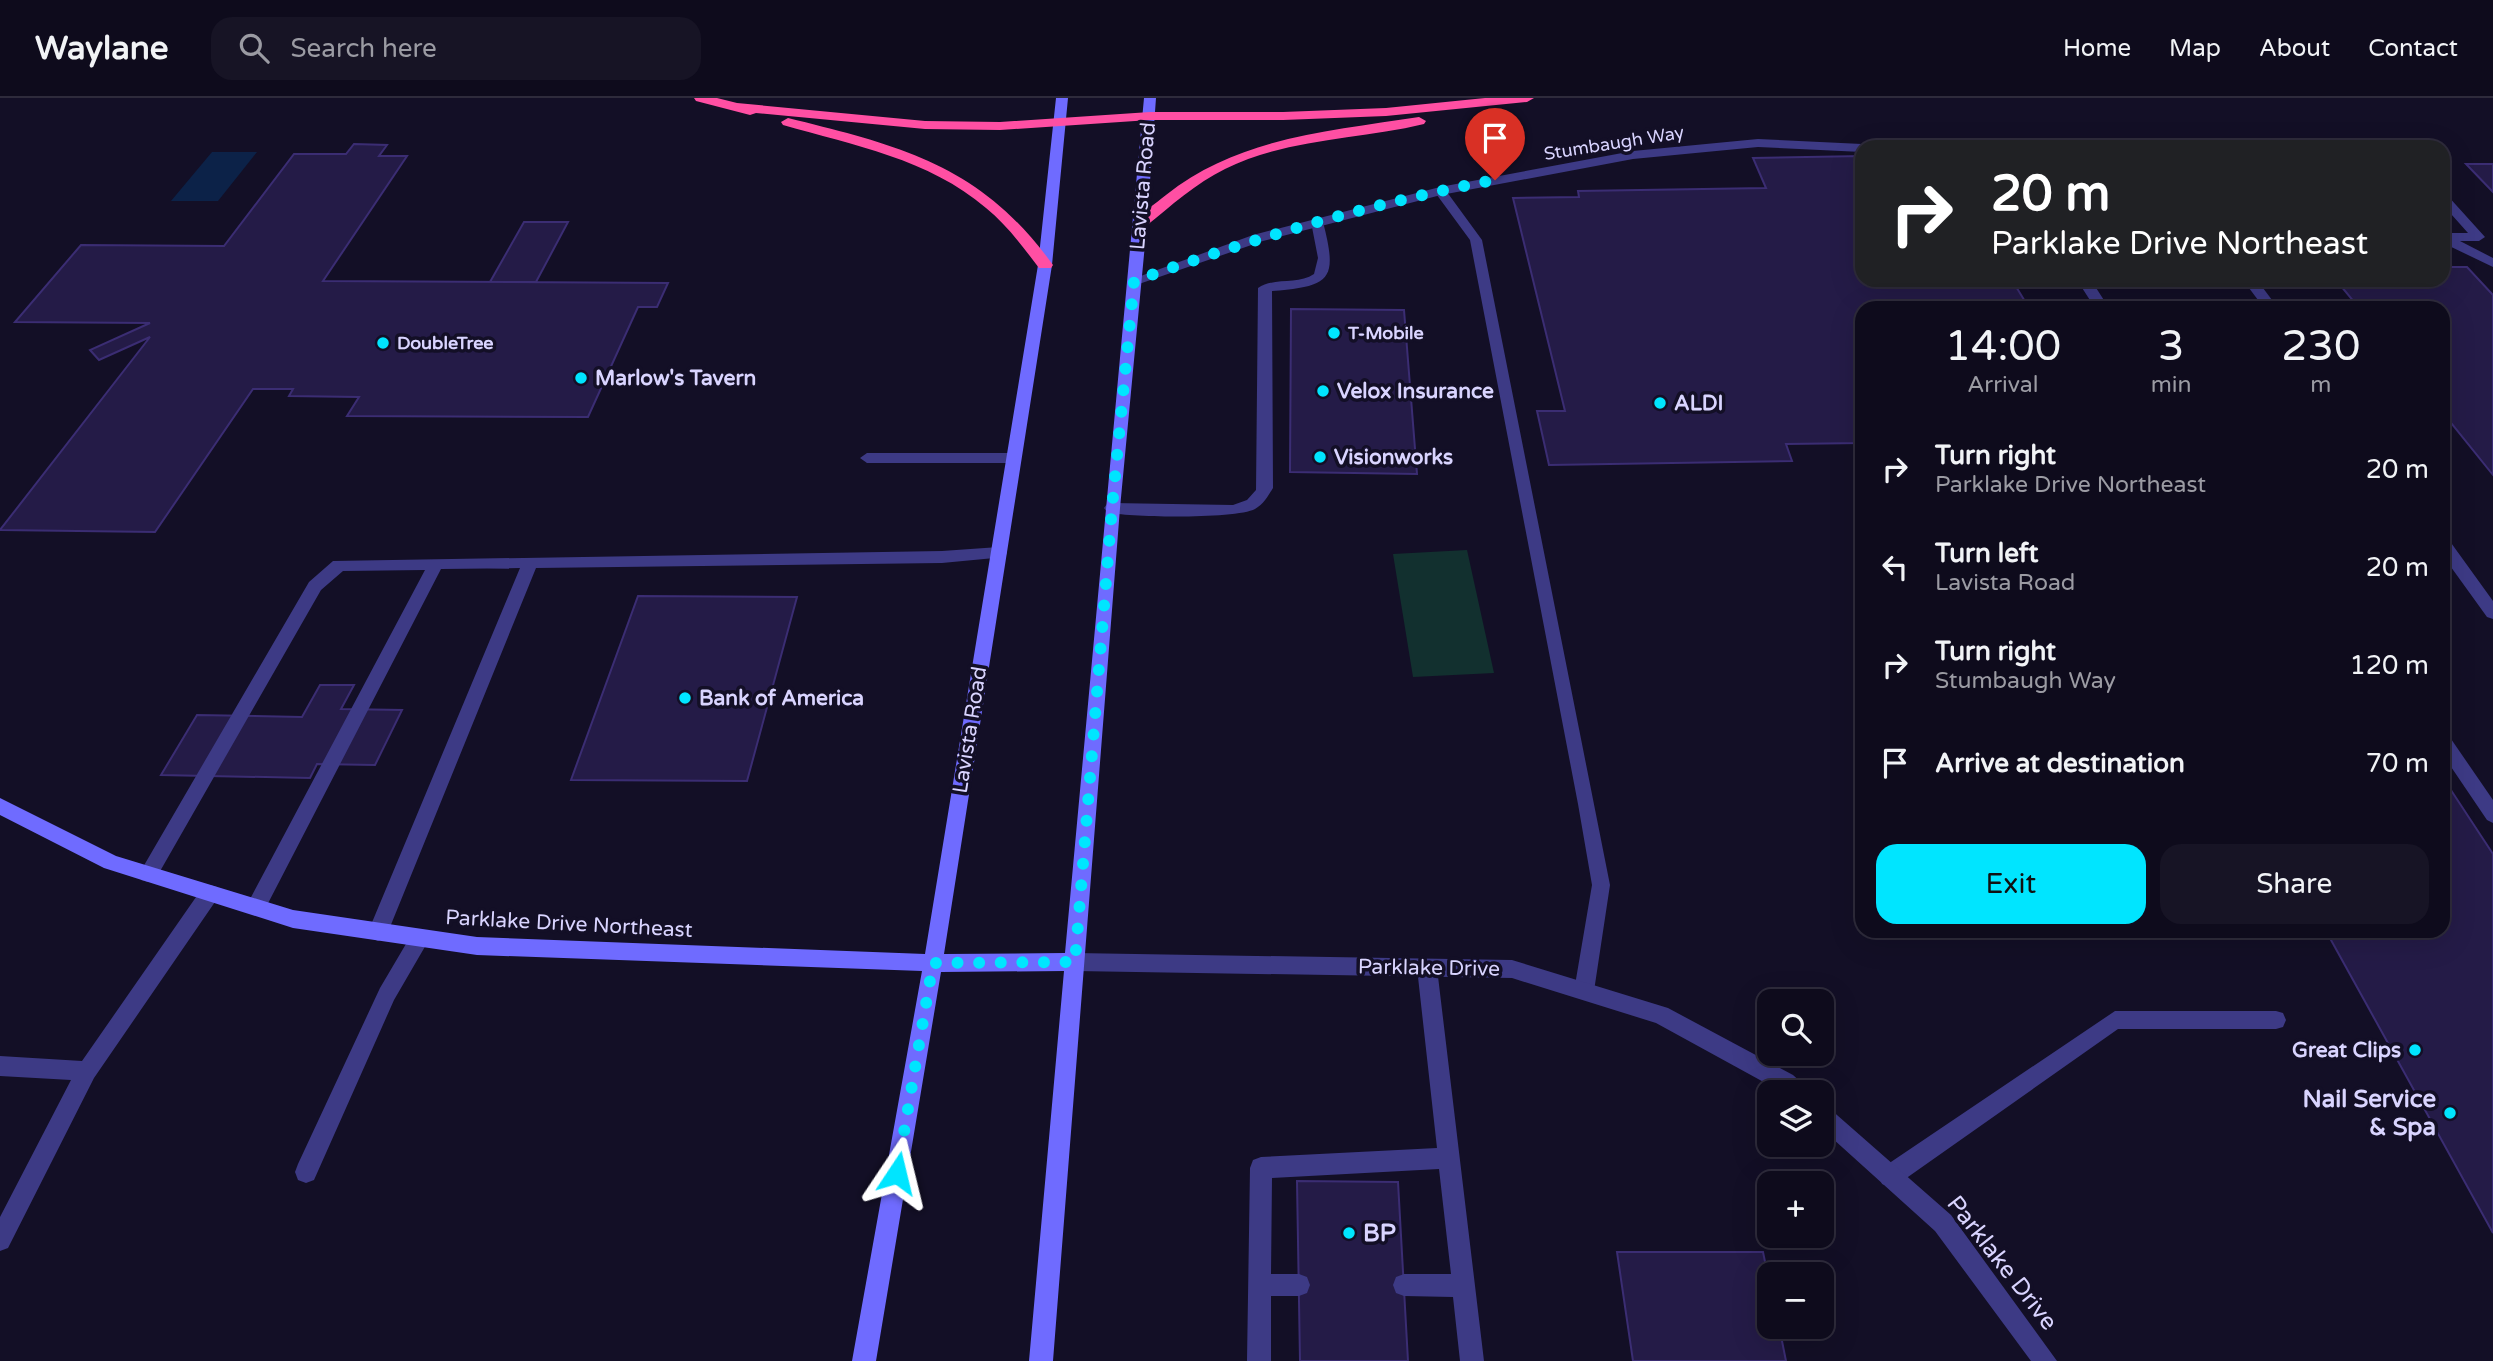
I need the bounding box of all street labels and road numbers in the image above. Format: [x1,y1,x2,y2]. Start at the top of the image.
street label: Lavista Road [1125,121,1161,251]
street label: Stumbaugh Way [1542,121,1686,165]
street label: Lavista Road [948,665,992,795]
street label: Parklake Drive Northeast [445,905,693,943]
street label: Parklake Drive [1358,954,1500,982]
street label: Parklake Drive [1941,1190,2063,1336]

